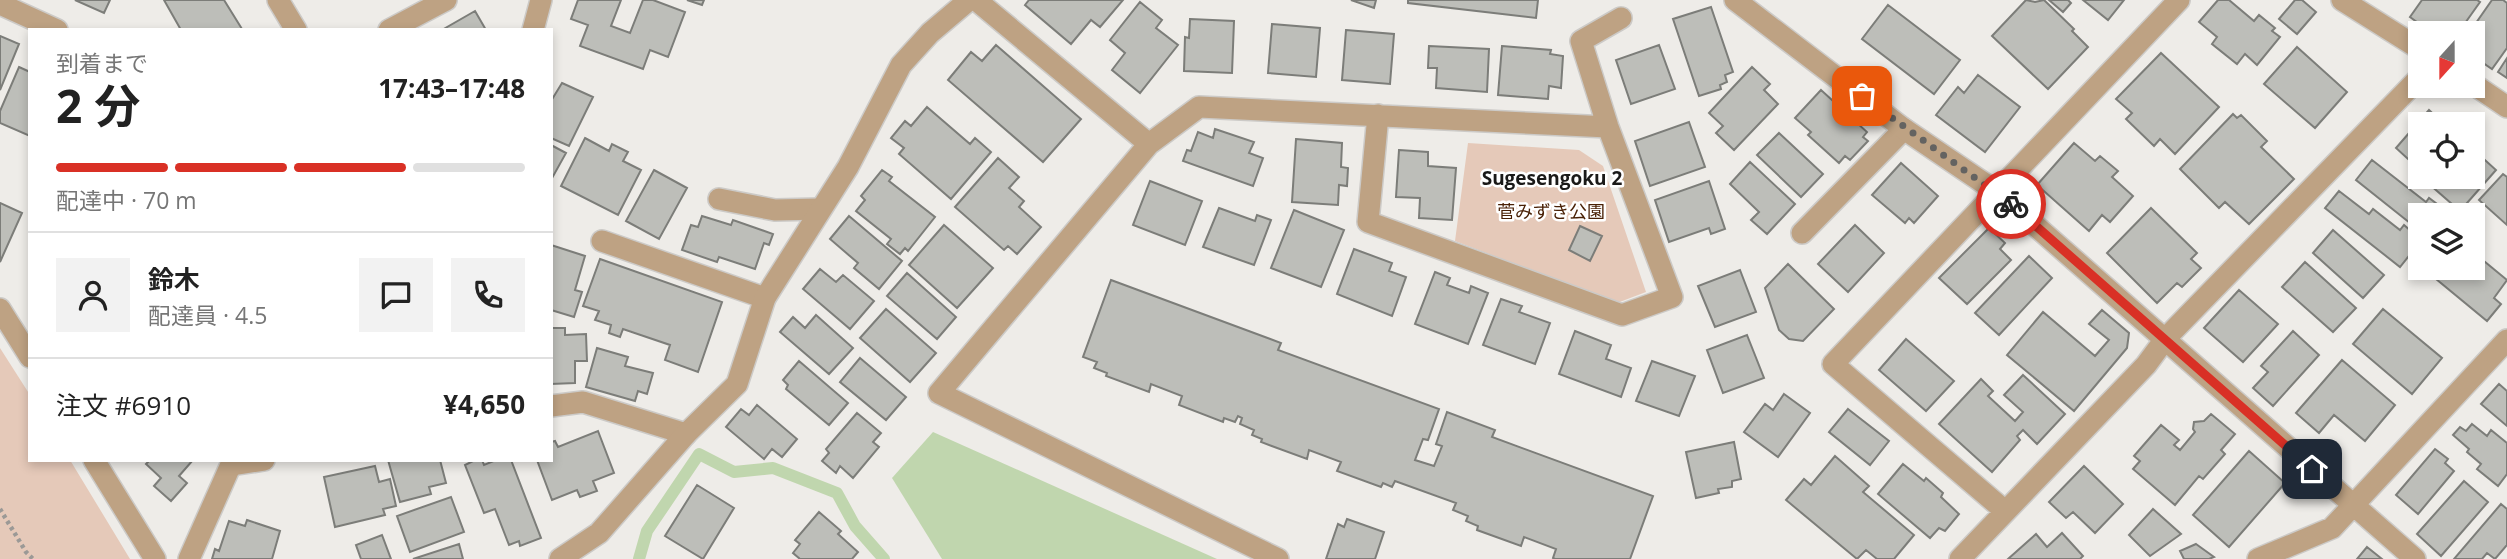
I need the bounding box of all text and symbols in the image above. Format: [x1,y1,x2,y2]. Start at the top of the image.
north arrow [2408,21,2485,98]
map controls [2408,21,2485,280]
text: 到着まで [56,47,148,79]
pin [1832,66,1892,126]
text: 17:43–17:48 [378,70,525,106]
text: 2 分 [56,74,140,136]
icon: bag [1843,77,1881,115]
button: locate [2408,112,2485,189]
district label: Sugesengoku 2 [1482,165,1622,191]
courier [1976,169,2046,239]
text: 配達中 · 70 m [56,184,197,216]
icon: bike [1992,185,2030,223]
park label: 菅みずき公園 [1497,199,1605,223]
button: layers [2408,203,2485,280]
button: person [56,258,130,332]
button: chat [359,258,433,332]
button: phone [451,258,525,332]
text: 鈴木 [148,261,200,297]
text: 配達員 · 4.5 [148,299,267,331]
text: ¥4,650 [443,386,525,422]
text: 注文 #6910 [56,387,191,423]
pin [2282,439,2342,499]
icon: home [2293,450,2331,488]

